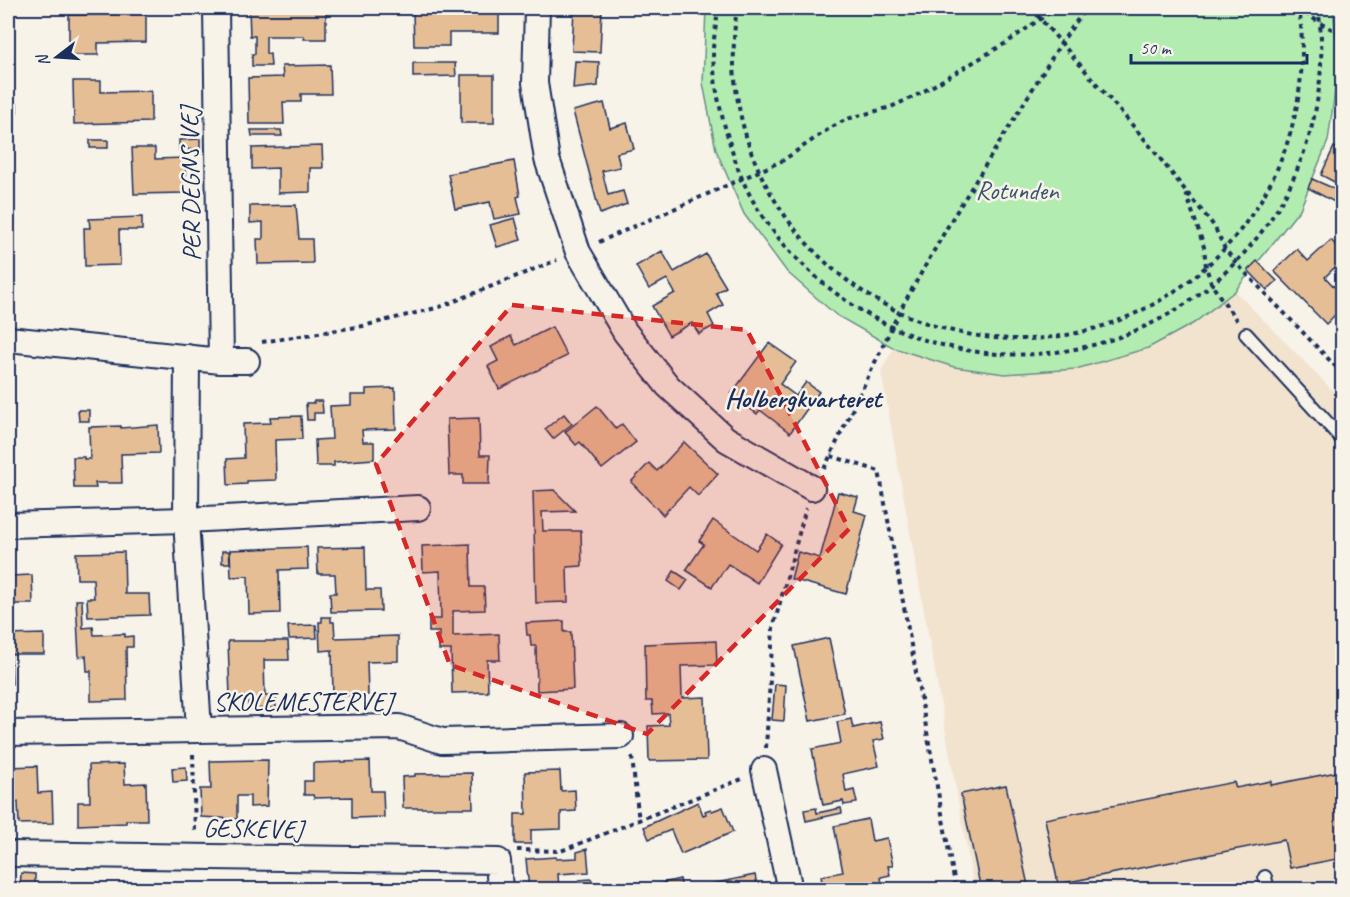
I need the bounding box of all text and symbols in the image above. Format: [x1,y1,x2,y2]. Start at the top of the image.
north arrow [27,27,87,87]
scale bar [1131,27,1306,65]
text: 50 m [1140,37,1173,59]
text: N [32,50,55,69]
street label: PER DEGNS VEJ [173,103,208,261]
park label: Rotunden [975,174,1060,207]
district label: Holbergkvarteret [725,381,884,415]
street label: SKOLEMESTERVEJ [213,685,398,718]
street label: GESKEVEJ [203,811,307,846]

